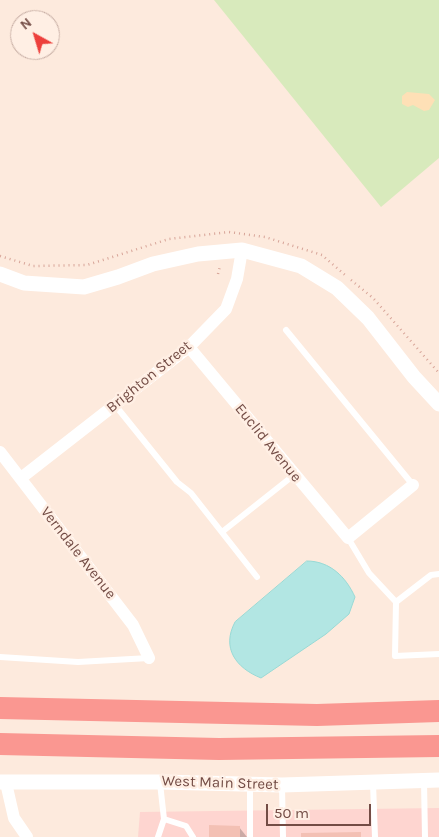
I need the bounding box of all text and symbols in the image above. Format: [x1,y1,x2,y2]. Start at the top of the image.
north arrow [10,10,60,60]
text: N [17,14,35,34]
street label: Brighton Street [103,337,195,417]
street label: Euclid Avenue [231,400,305,486]
street label: Verndale Avenue [36,503,120,603]
street label: West Main Street [161,772,279,794]
scale bar [269,794,374,826]
text: 50 m [274,804,309,822]

